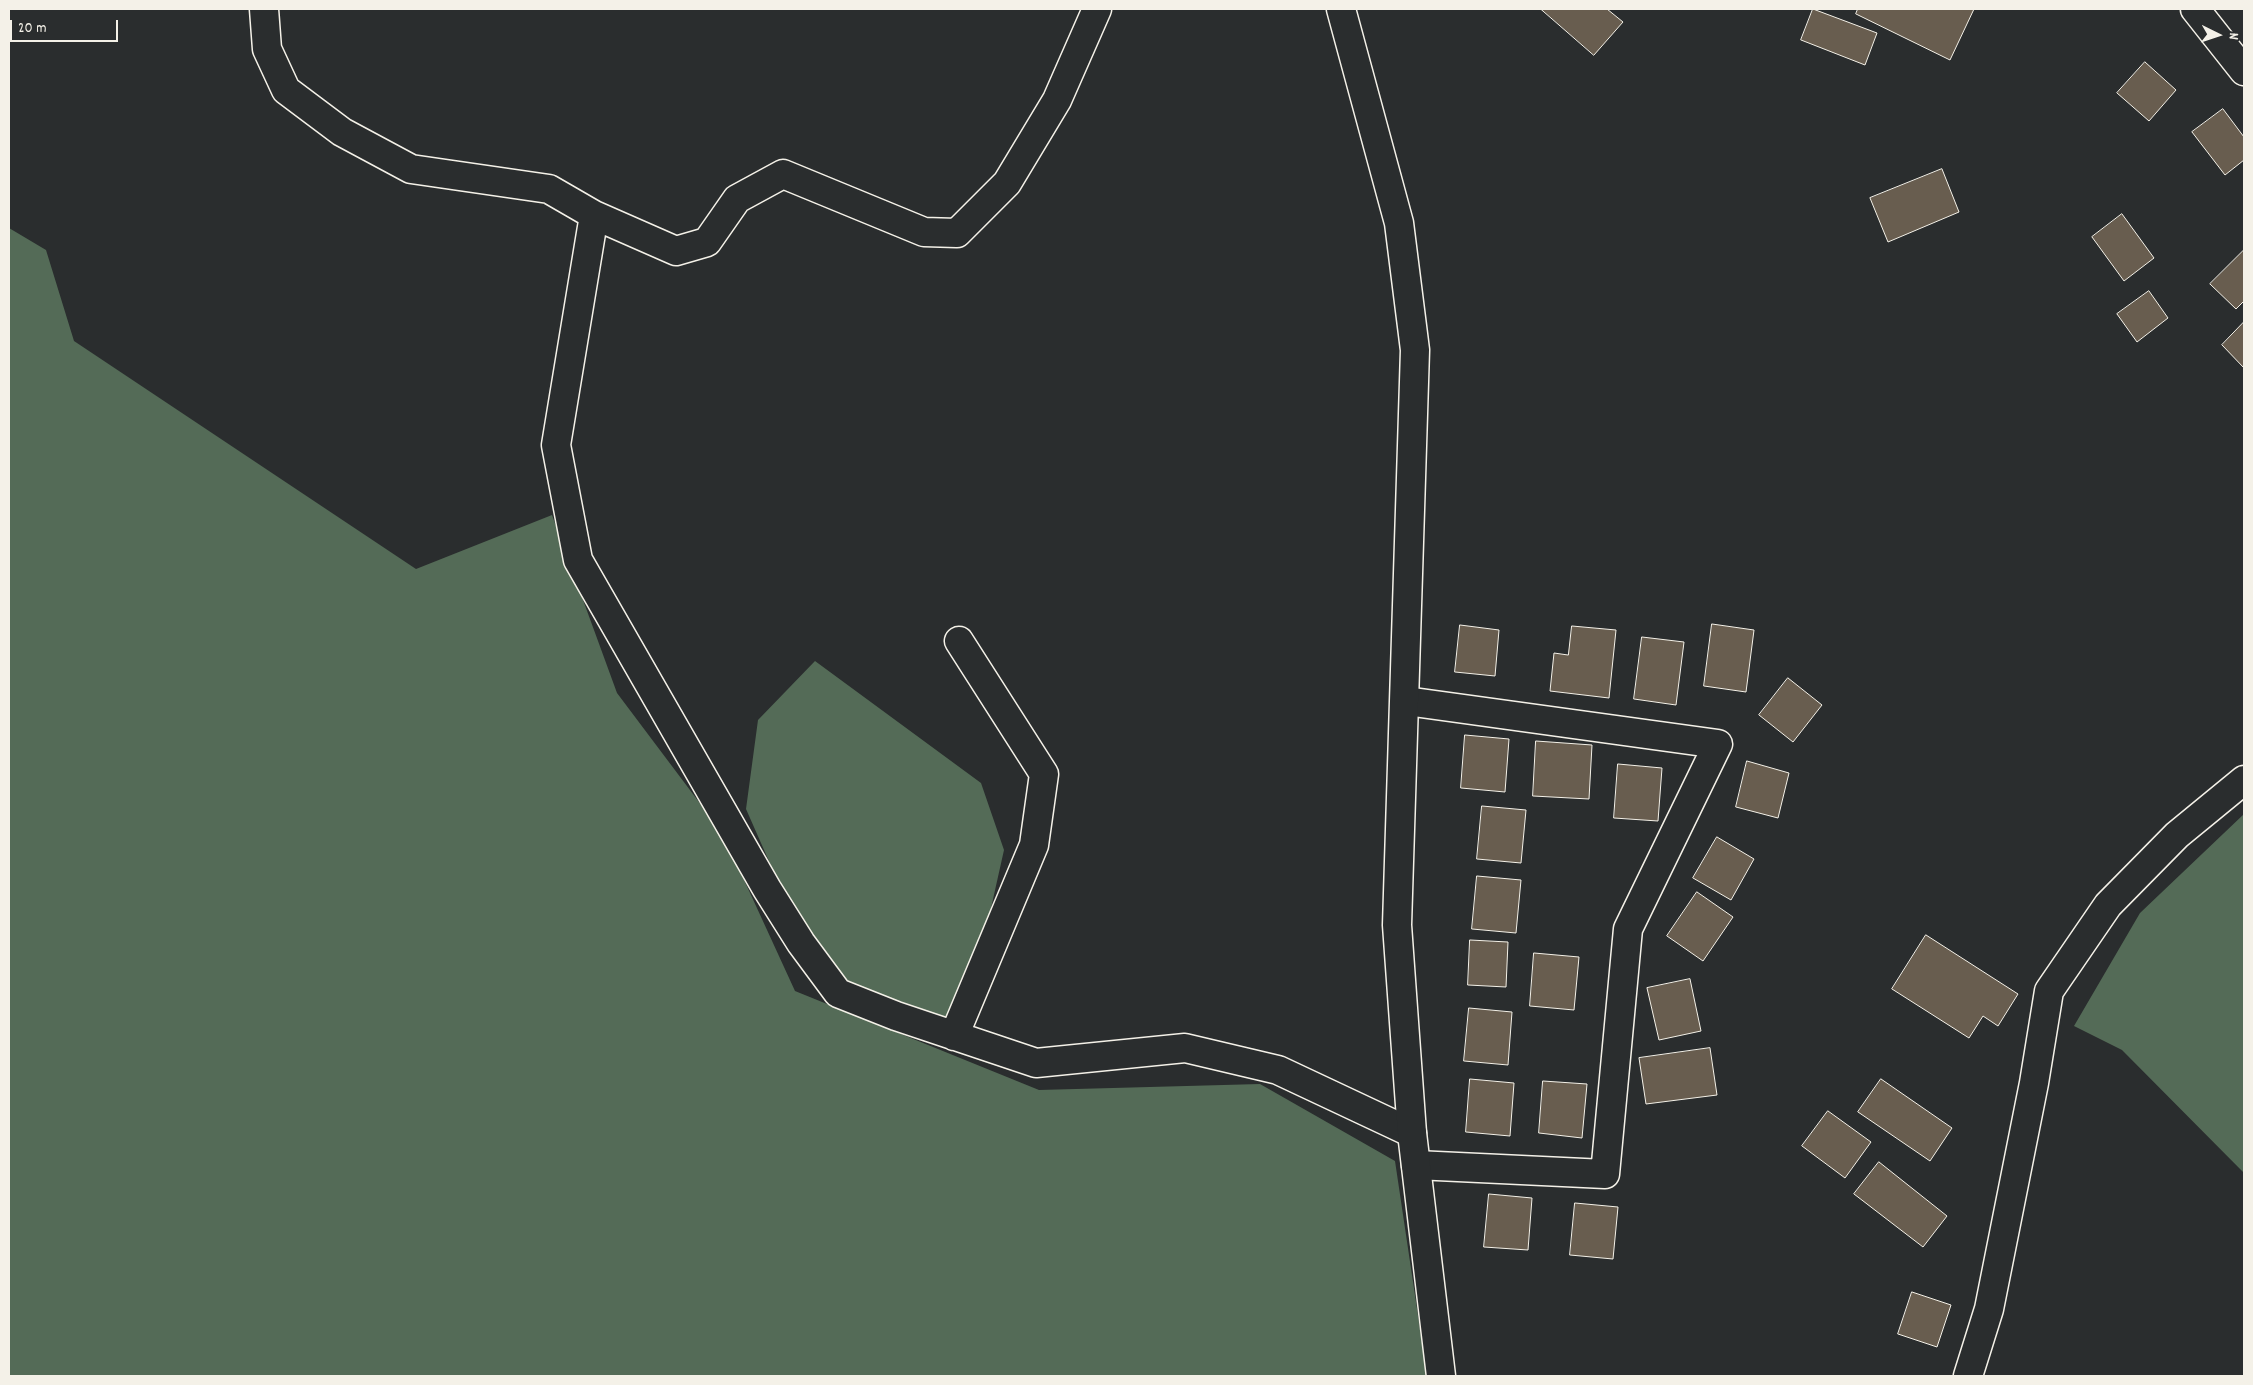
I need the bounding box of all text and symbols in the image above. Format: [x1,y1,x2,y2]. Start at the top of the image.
scale bar [12,10,120,42]
north arrow [2193,10,2243,60]
text: 20 m [18,18,46,40]
text: N [2223,32,2243,40]

